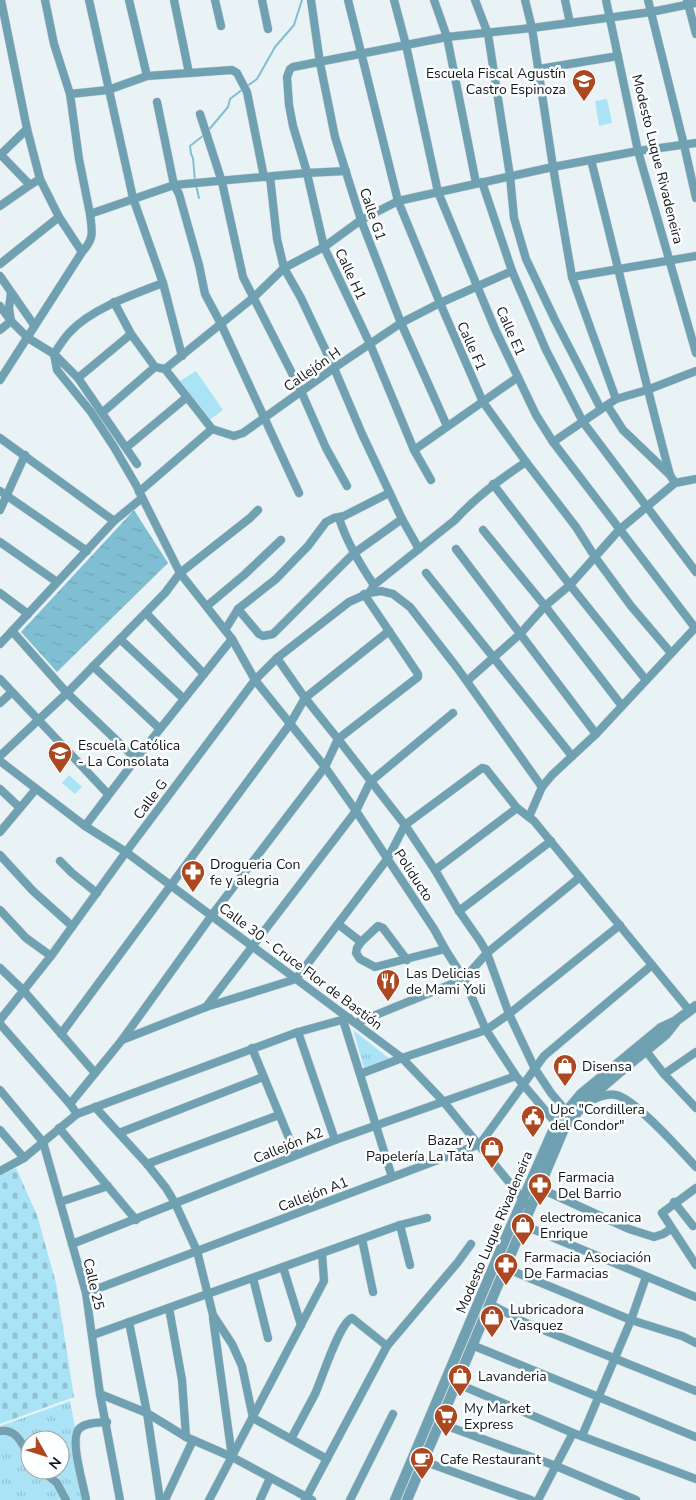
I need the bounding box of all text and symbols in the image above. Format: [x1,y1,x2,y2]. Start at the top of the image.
place label: Escuela Fiscal Agustín Castro Espinoza [426,64,566,99]
school or university icon: Escuela Fiscal Agustín Castro Espinoza [571,68,597,102]
street label: Modesto Luque Rivadeneira [627,72,688,246]
street label: Calle G1 [355,185,390,243]
street label: Calle H1 [330,245,371,303]
street label: Calle E1 [491,303,530,359]
street label: Calle F1 [452,319,491,374]
street label: Callejón H [280,343,345,396]
place label: Escuela Católica - La Consolata [78,736,180,771]
school or university icon: Escuela Católica - La Consolata [47,740,73,774]
street label: Calle G [129,775,172,823]
street label: Poliducto [390,845,438,905]
place label: Drogueria Con fe y alegria [210,855,301,890]
pharmacy icon: Drogueria Con fe y alegria [180,859,206,893]
street label: Calle 30 - Cruce Flor de Bastión [215,899,386,1034]
place label: Las Delicias de Mami Yoli [406,964,486,999]
restaurant icon: Las Delicias de Mami Yoli [375,968,401,1002]
shop icon: Disensa [552,1053,578,1087]
place label: Disensa [582,1057,632,1076]
place label: Upc "Cordillera del Condor" [550,1100,645,1135]
public building icon: Upc "Cordillera del Condor" [520,1104,546,1138]
street label: Callejón A2 [251,1123,326,1168]
place label: Bazar y Papelería La Tata [366,1131,475,1166]
shop icon: Bazar y Papelería La Tata [479,1135,505,1169]
street label: Modesto Luque Rivadeneira [452,1148,537,1316]
place label: Farmacia Del Barrio [558,1168,622,1203]
street label: Callejón A1 [275,1172,351,1217]
pharmacy icon: Farmacia Del Barrio [527,1172,553,1206]
place label: electromecanica Enrique [540,1208,641,1243]
shop icon: electromecanica Enrique [510,1212,536,1246]
place label: Farmacia Asociación De Farmacias [524,1248,651,1283]
pharmacy icon: Farmacia Asociación De Farmacias [493,1252,519,1286]
street label: Calle 25 [78,1256,109,1312]
place label: Lubricadora Vasquez [509,1300,584,1335]
shop icon: Lubricadora Vasquez [479,1304,505,1338]
shop icon: Lavanderia [447,1363,473,1397]
place label: Lavanderia [478,1367,547,1386]
place label: My Market Express [464,1399,530,1434]
supermarket icon: My Market Express [433,1403,459,1437]
north arrow [20,1430,70,1480]
cafe icon: Cafe Restaurant [409,1446,435,1480]
place label: Cafe Restaurant [440,1450,541,1469]
text: N [44,1453,65,1473]

